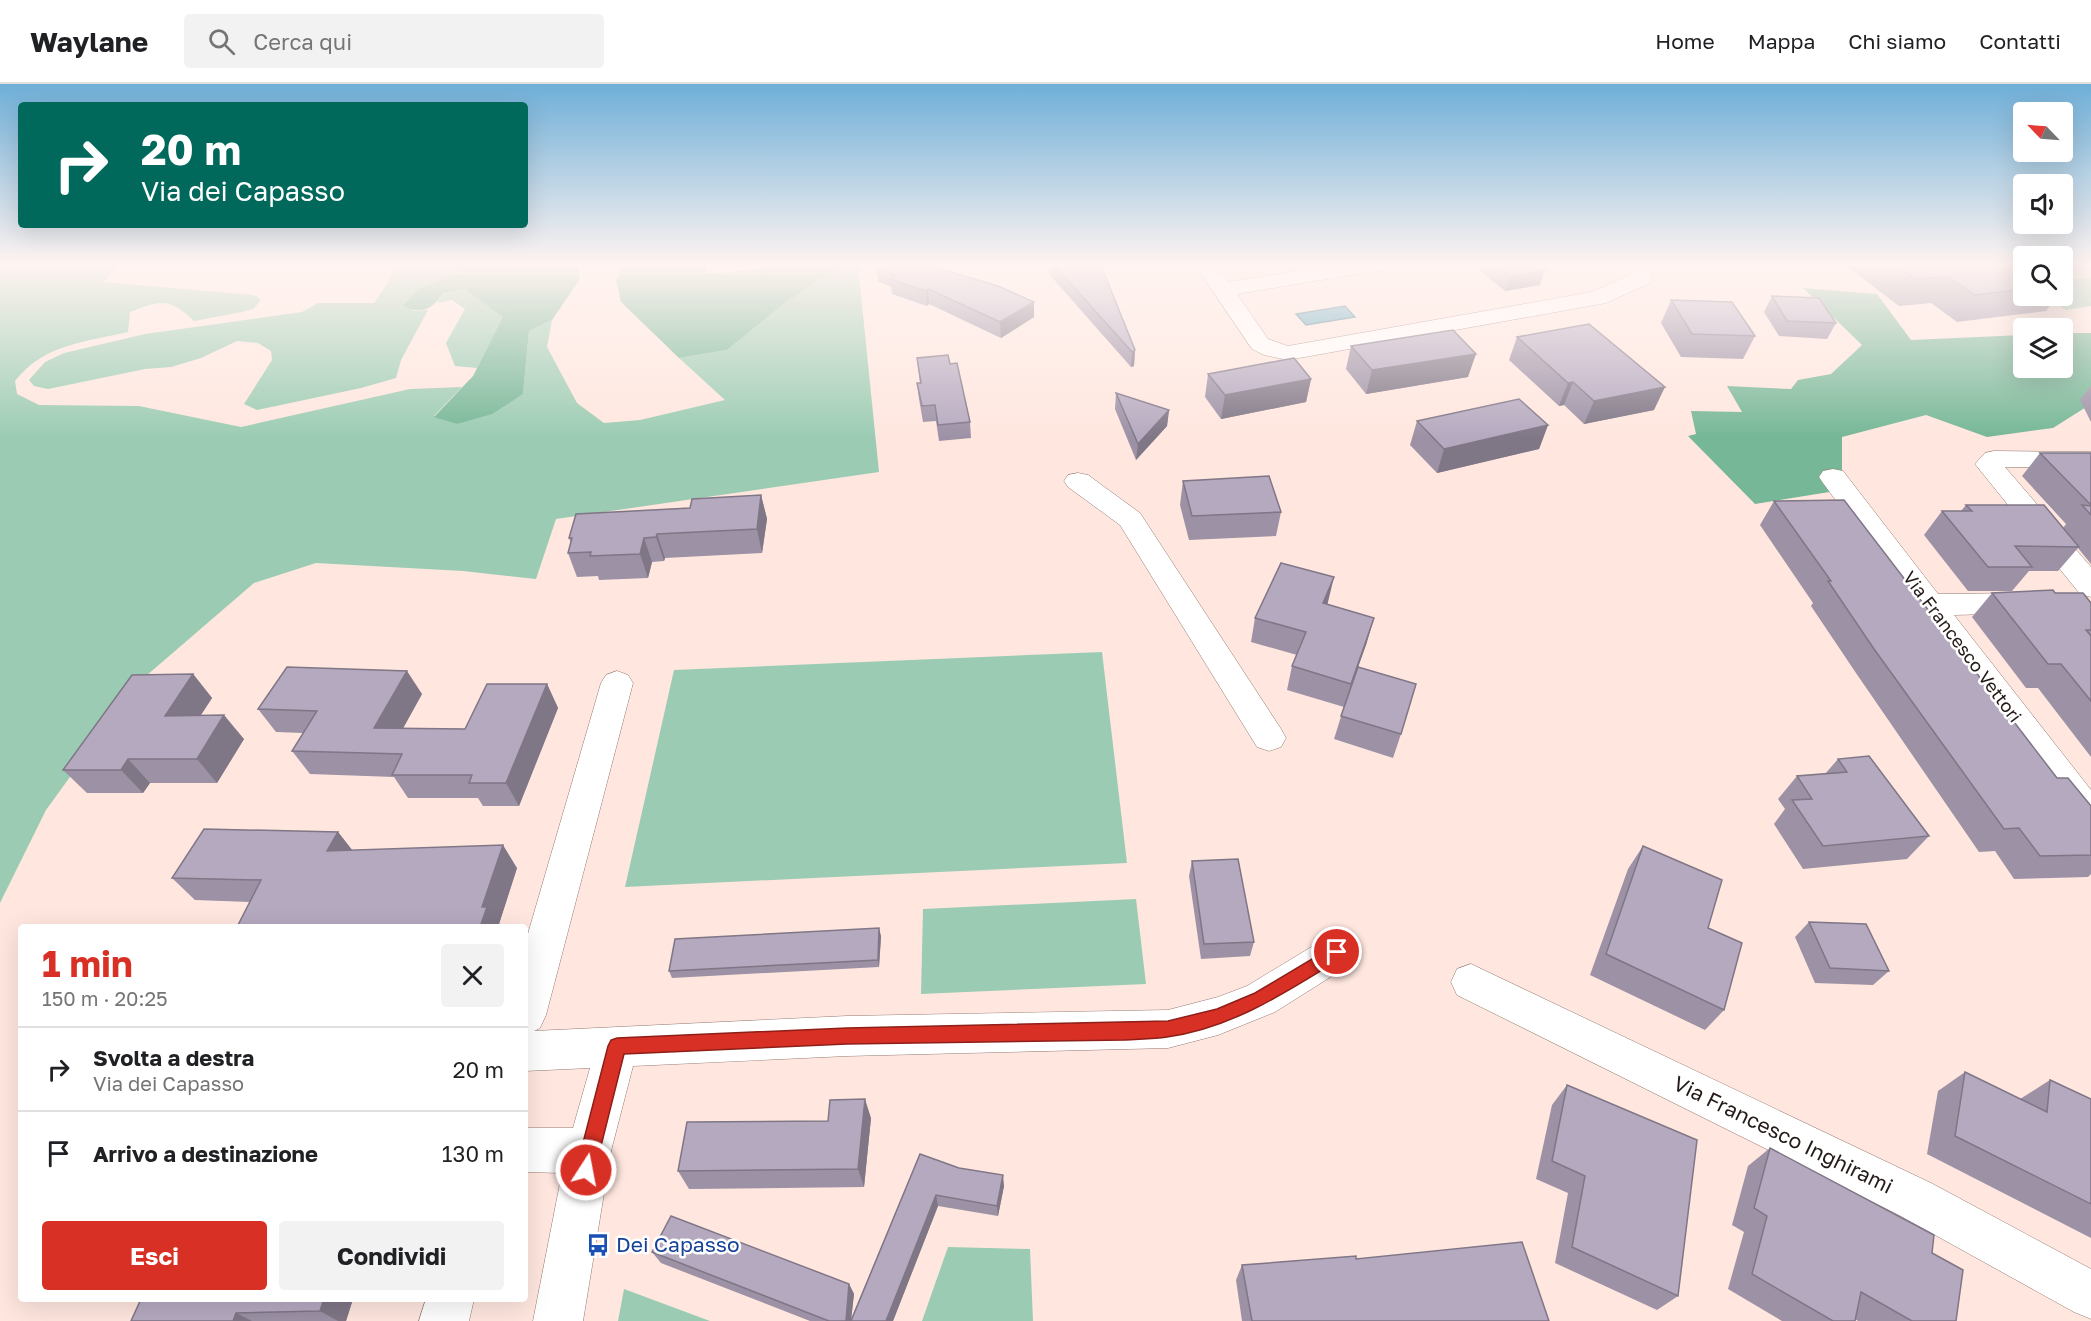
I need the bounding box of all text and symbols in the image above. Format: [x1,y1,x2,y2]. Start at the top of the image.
search box [184,14,604,68]
text: Waylane [30,25,148,58]
icon: search [205,25,238,58]
text: Cerca qui [253,28,352,55]
text: Home [1655,28,1715,54]
text: Mappa [1748,28,1815,54]
text: Chi siamo [1848,28,1946,54]
text: Contatti [1979,28,2061,54]
north arrow [2013,102,2073,162]
map controls [2013,102,2073,378]
text: 20 m [141,124,241,174]
icon: right [42,126,120,204]
button: sound [2013,174,2073,234]
text: Via dei Capasso [141,175,345,207]
button: search [2013,246,2073,306]
button: layers [2013,318,2073,378]
street label: Via Francesco Vettori [1899,566,2027,726]
pin [1311,926,1362,977]
icon: arrive [1320,935,1353,968]
text: 1 min [42,942,133,985]
button: close [441,944,504,1007]
text: 150 m · 20:25 [42,986,168,1010]
text: Svolta a destra [93,1044,254,1071]
icon: right [42,1053,75,1086]
text: 20 m [453,1056,504,1083]
street label: Via Francesco Inghirami [1669,1070,1898,1199]
text: Via dei Capasso [93,1071,244,1095]
icon: arrive [42,1137,75,1170]
position arrow [554,1138,618,1202]
text: Arrivo a destinazione [93,1140,318,1167]
text: 130 m [442,1140,504,1167]
button: Esci [42,1221,267,1290]
button: Condividi [279,1221,504,1290]
place label: Dei Capasso [616,1231,740,1257]
bus stop icon: Dei Capasso [585,1232,611,1258]

